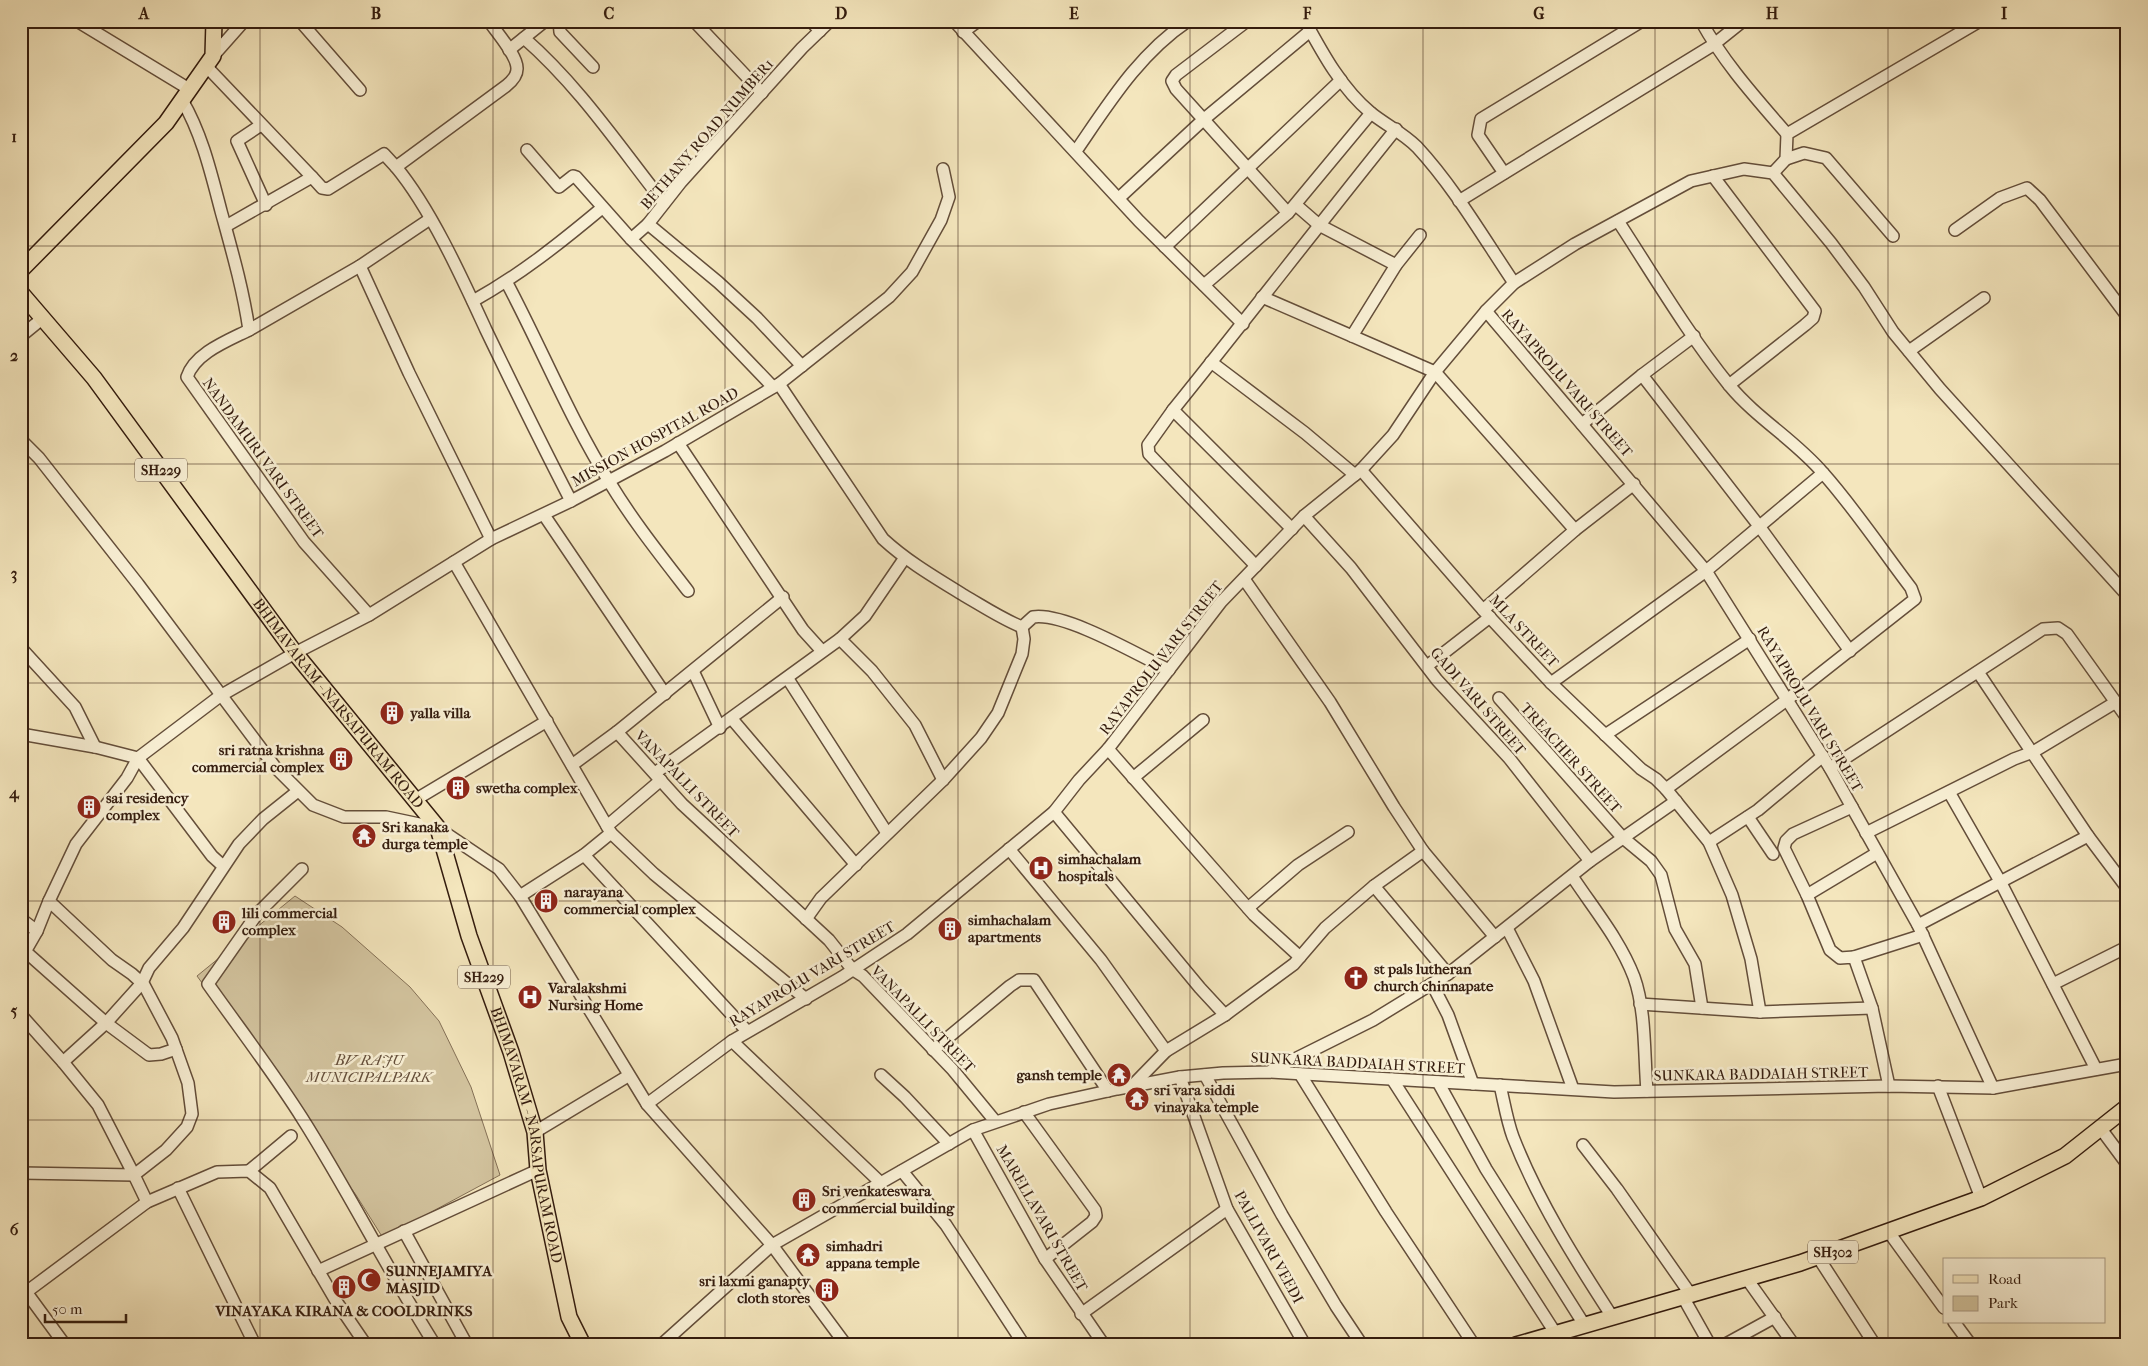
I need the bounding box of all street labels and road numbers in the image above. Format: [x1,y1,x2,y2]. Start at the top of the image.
street label: BETHANY ROAD NUMBER1 [637,55,777,213]
street label: RAYAPROLU VARI STREET [1498,305,1637,461]
street label: NANDAMURI VARI STREET [199,374,328,543]
street label: MISSION HOSPITAL ROAD [568,384,742,490]
road number: SH229 [135,458,187,482]
street label: RAYAPROLU VARI STREET [1095,577,1227,739]
street label: MLA STREET [1486,591,1563,672]
street label: BHIMAVARAM - NARSAPURAM ROAD [249,595,427,812]
street label: RAYAPROLU VARI STREET [1753,623,1867,796]
street label: GADI VARI STREET [1426,644,1530,759]
street label: TREACHER STREET [1517,699,1626,817]
street label: VANAPALLI STREET [631,726,743,842]
street label: RAYAPROLU VARI STREET [726,917,899,1031]
street label: VANAPALLI STREET [867,961,979,1077]
road number: SH229 [458,966,510,989]
street label: BHIMAVARAM - NARSAPURAM ROAD [486,1004,566,1265]
street label: SUNKARA BADDAIAH STREET [1250,1048,1467,1078]
street label: SUNKARA BADDAIAH STREET [1654,1063,1869,1085]
street label: MARELLAVARI STREET [993,1141,1092,1295]
street label: PALLIVARI VEEDI [1231,1188,1307,1307]
road number: SH302 [1808,1240,1858,1264]

